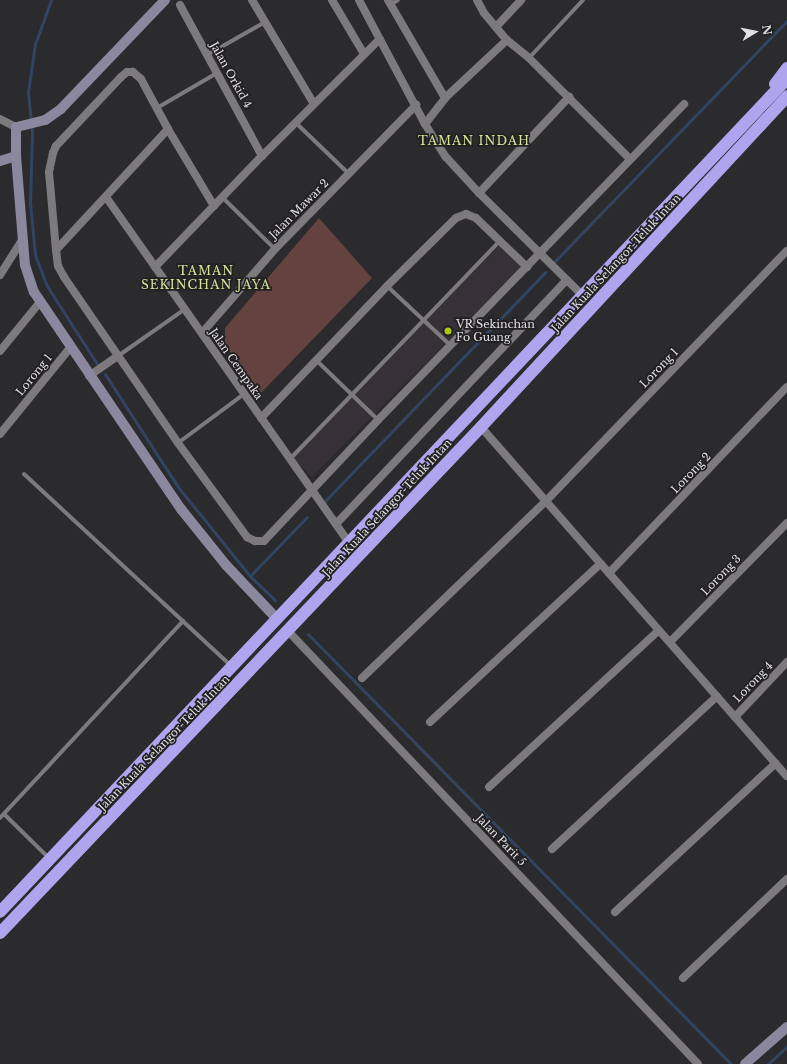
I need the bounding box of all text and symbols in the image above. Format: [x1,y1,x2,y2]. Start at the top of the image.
north arrow [735,12,775,52]
text: N [759,24,775,36]
street label: Jalan Orkid 4 [207,40,255,110]
district label: TAMAN INDAH [418,134,530,148]
street label: Jalan Mawar 2 [266,176,332,242]
street label: Jalan Kuala Selangor-Teluk Intan [549,191,683,335]
district label: TAMAN SEKINCHAN JAYA [141,264,271,292]
place label: VR Sekinchan Fo Guang [456,318,535,344]
street label: Jalan Cempaka [207,326,265,402]
marker: VR Sekinchan Fo Guang [443,326,453,336]
street label: Lorong 1 [637,346,681,390]
street label: Lorong 1 [13,352,55,398]
street label: Jalan Kuala Selangor-Teluk Intan [320,436,454,580]
street label: Lorong 2 [668,450,714,496]
street label: Lorong 3 [698,552,744,598]
street label: Lorong 4 [730,659,776,705]
street label: Jalan Kuala Selangor-Teluk Intan [96,672,232,814]
street label: Jalan Parit 5 [473,811,529,869]

